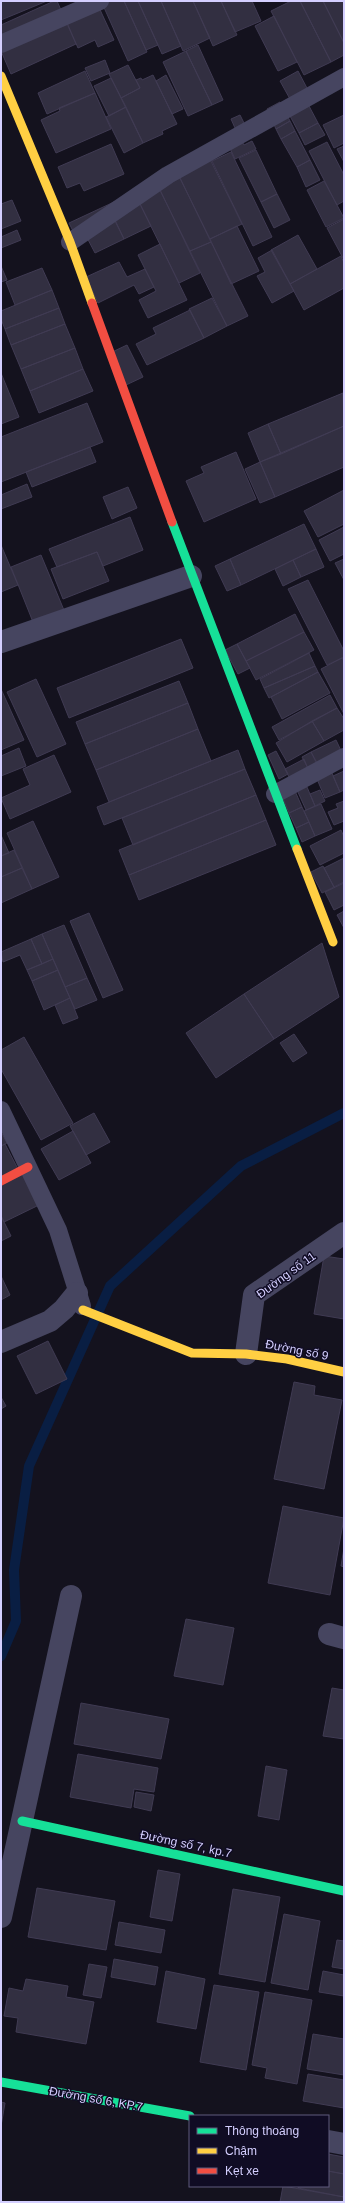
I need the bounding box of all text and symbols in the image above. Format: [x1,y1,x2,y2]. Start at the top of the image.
street label: Đường số 11 [254,1249,319,1301]
street label: Đường số 9 [264,1337,330,1363]
street label: Đường số 7, kp.7 [139,1827,233,1861]
street label: Đường số 6, KP.7 [48,2084,144,2114]
legend [189,2115,329,2187]
text: Thông thoáng [225,2124,299,2138]
text: Chậm [225,2144,257,2158]
text: Kẹt xe [225,2164,259,2178]

